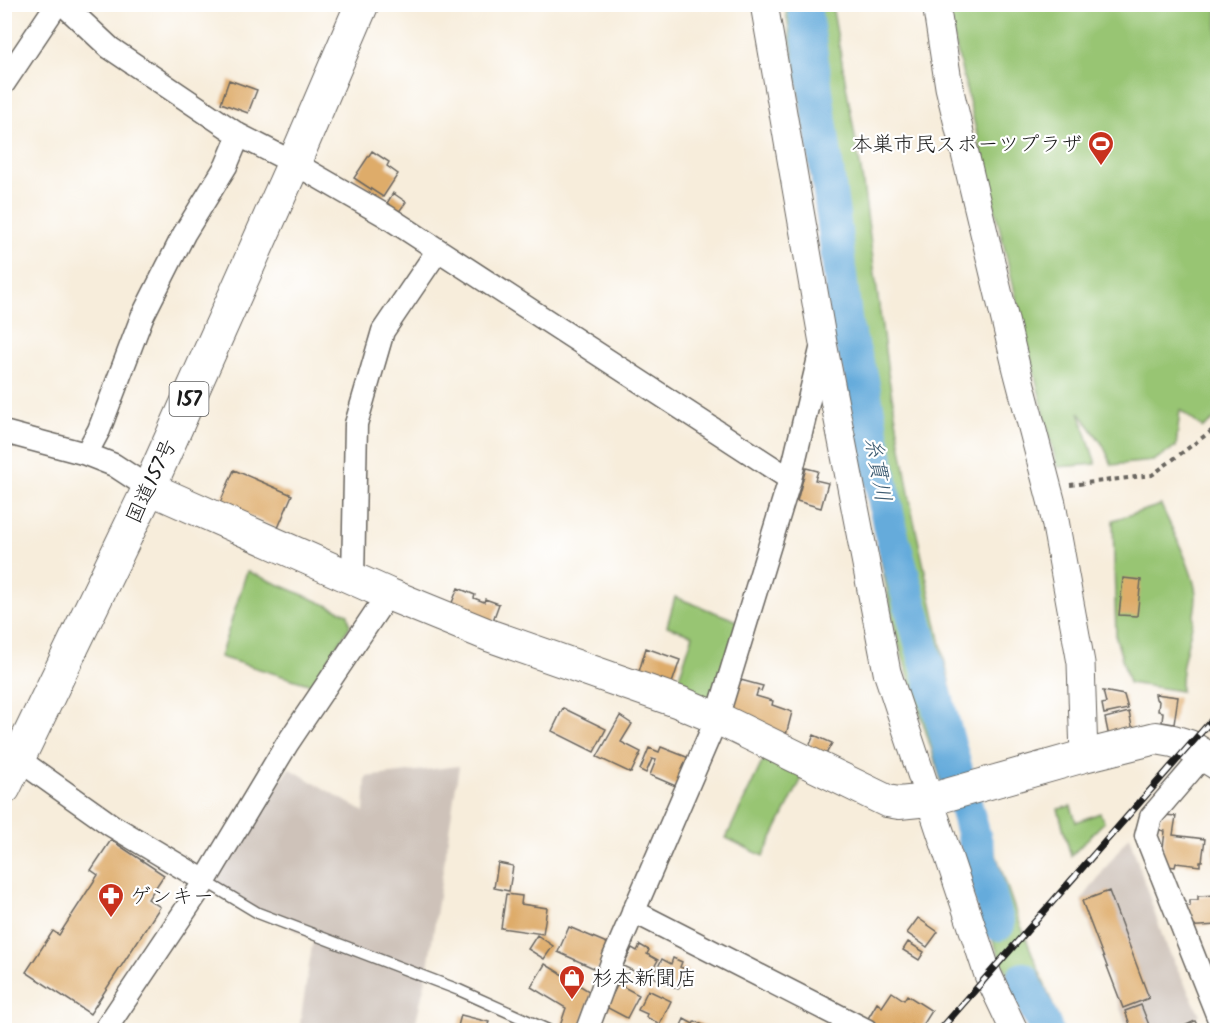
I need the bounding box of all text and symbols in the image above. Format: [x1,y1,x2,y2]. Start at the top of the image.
place label: 本巣市民スポーツプラザ [851,129,1082,162]
sports icon: 本巣市民スポーツプラザ [1086,129,1116,167]
road number: 157 [170,382,208,416]
street label: 国道157号 [118,434,186,530]
water label: 糸貫川 [854,434,900,505]
pharmacy icon: ゲンキー [96,881,126,919]
place label: ゲンキー [130,881,214,914]
shop icon: 杉本新聞店 [557,963,587,1001]
place label: 杉本新聞店 [592,963,697,996]

